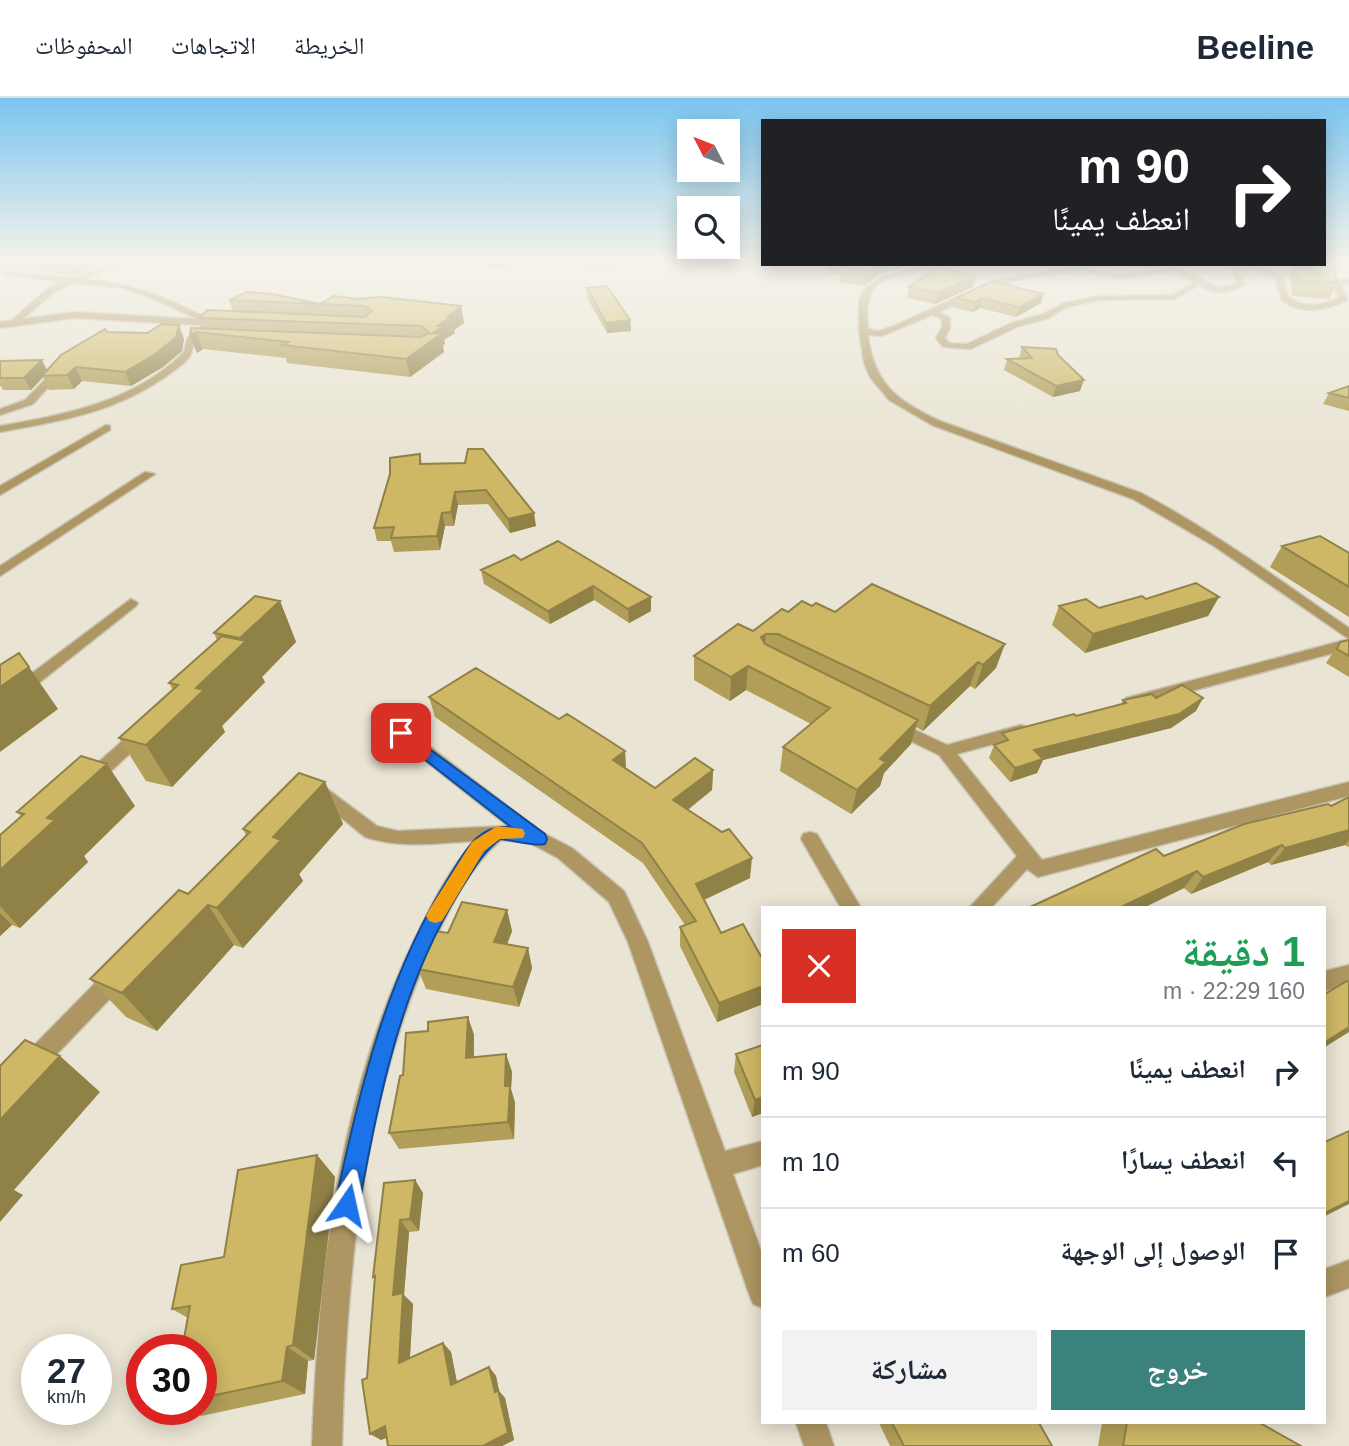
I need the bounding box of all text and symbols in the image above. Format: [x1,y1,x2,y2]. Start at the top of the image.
text: Beeline [1197,29,1314,66]
text: المحفوظات [35,32,133,59]
text: الاتجاهات [171,32,256,59]
text: الخريطة [294,32,365,59]
north arrow [677,119,740,182]
map controls [677,119,740,259]
text: 90 m [1078,139,1190,193]
icon: right [1214,147,1305,238]
button: search [677,196,740,259]
text: انعطف يمينًا [1052,201,1190,237]
pin [371,703,431,763]
icon: arrive [382,714,420,752]
text: 1 دقيقة [1182,928,1305,975]
button: close [782,929,856,1003]
text: 160 m · 22:29 [1163,978,1305,1004]
icon: right [1267,1053,1305,1091]
text: انعطف يمينًا [1129,1054,1246,1084]
text: 90 m [782,1056,840,1086]
icon: left [1267,1144,1305,1182]
text: انعطف يسارًا [1121,1145,1246,1175]
text: 10 m [782,1147,840,1177]
position arrow [310,1168,384,1242]
icon: arrive [1267,1235,1305,1273]
text: الوصول إلى الوجهة [1061,1236,1246,1266]
text: 60 m [782,1238,840,1268]
button: مشاركة [782,1330,1037,1410]
button: خروج [1051,1330,1305,1410]
speed limit sign: 30 [126,1334,217,1425]
text: 27 [47,1351,86,1390]
text: km/h [47,1387,86,1407]

